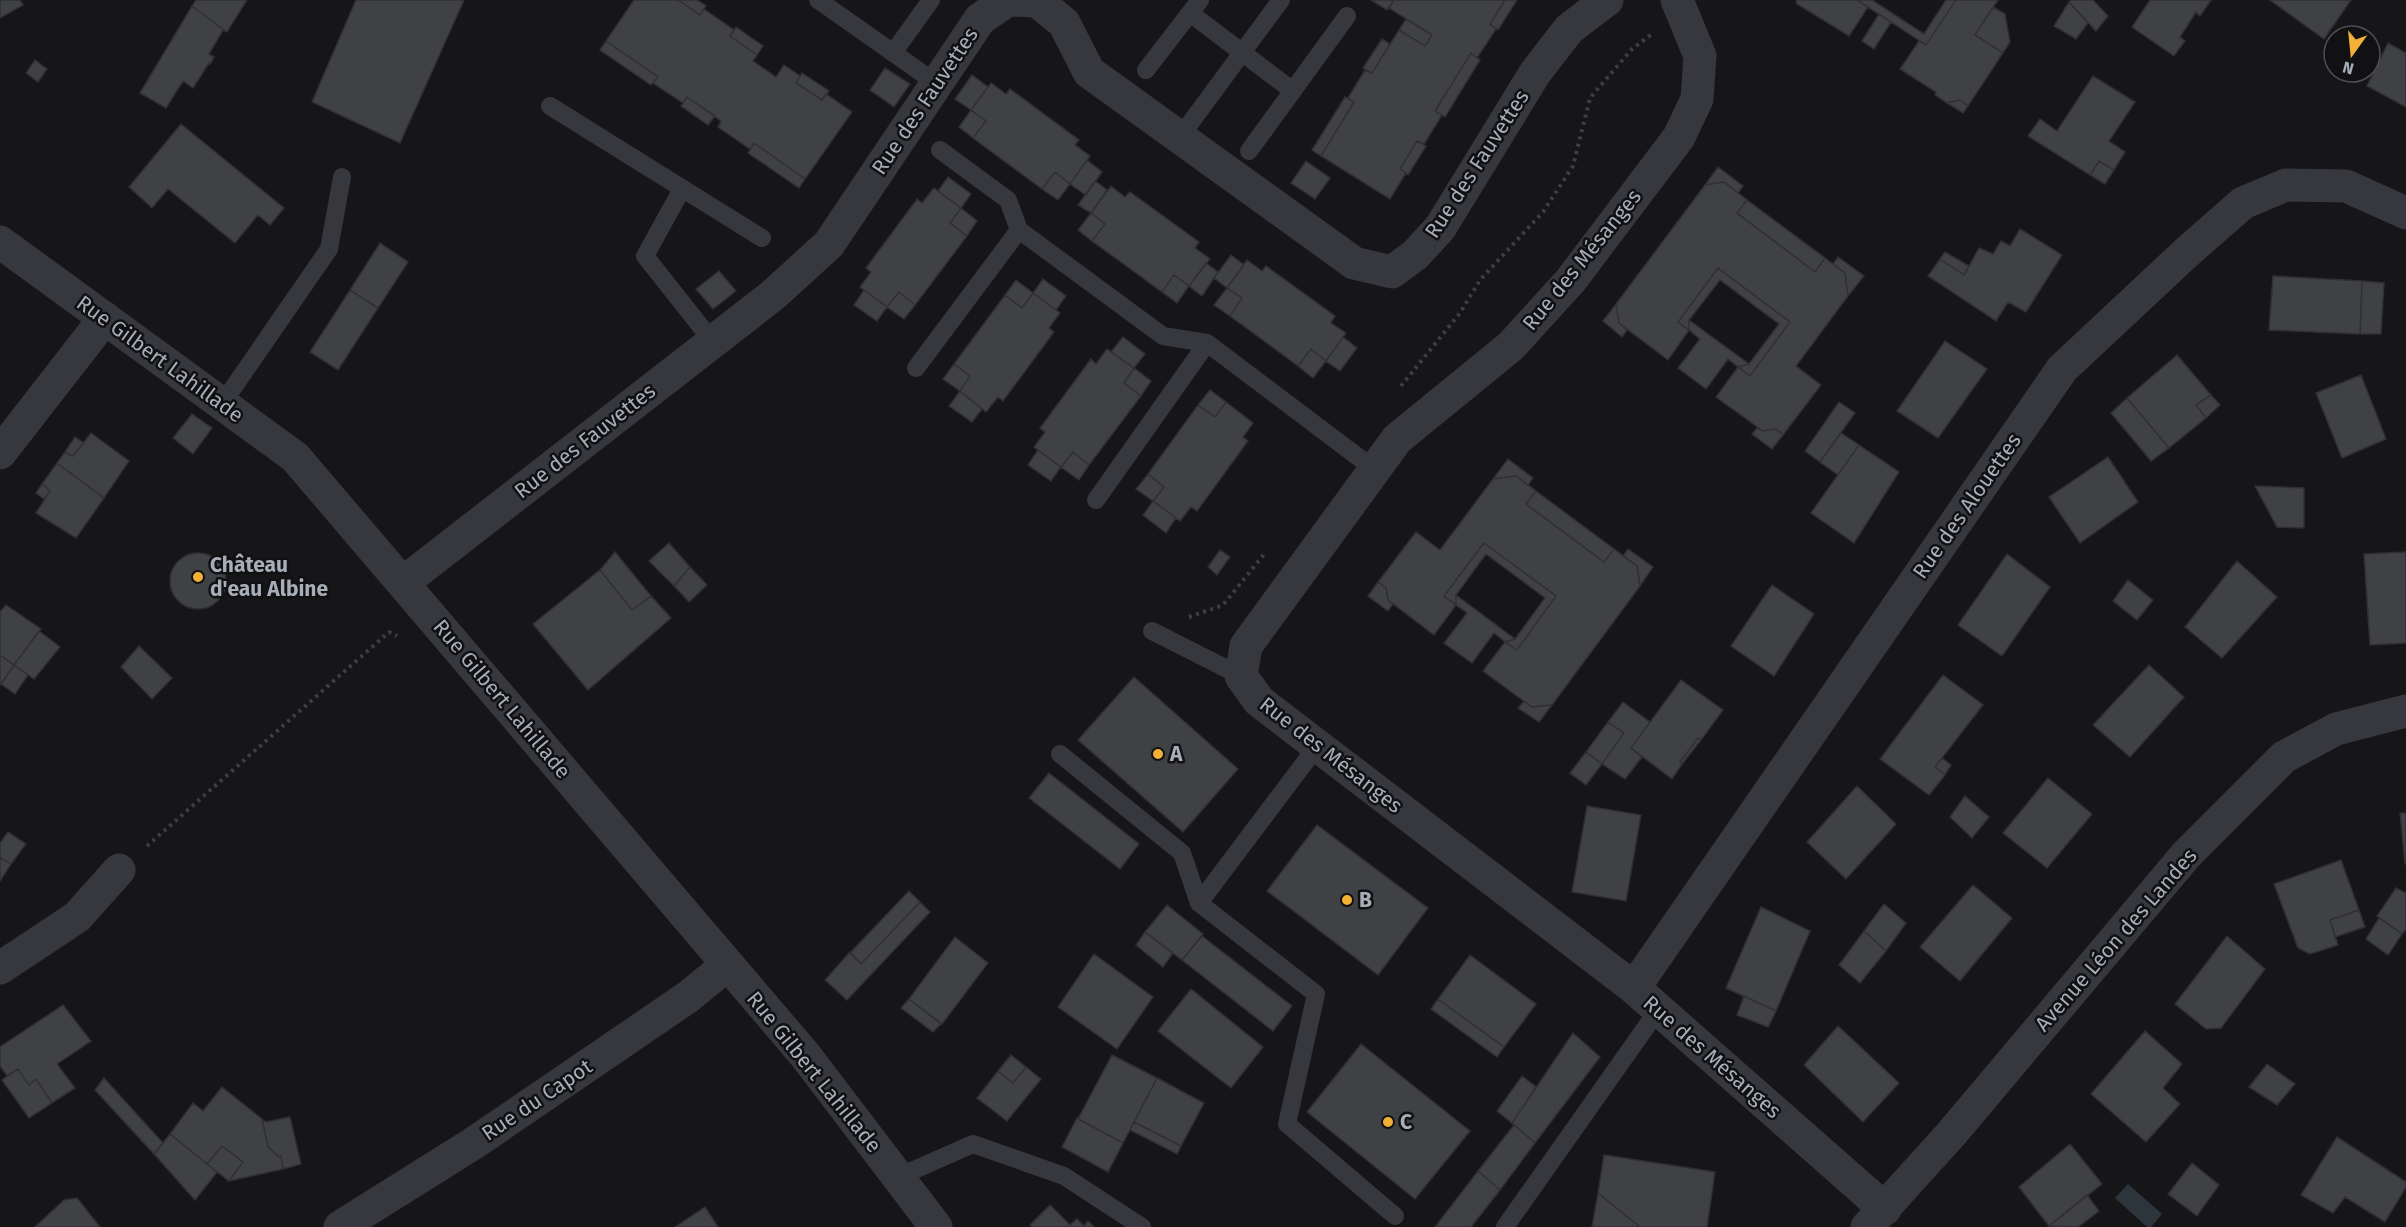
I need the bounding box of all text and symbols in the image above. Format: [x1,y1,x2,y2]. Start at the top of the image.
street label: Rue des Fauvettes [866,22,984,179]
north arrow [2322,24,2382,84]
text: N [2341,57,2356,79]
street label: Rue des Fauvettes [1419,85,1535,243]
street label: Rue des Mésanges [1517,184,1647,336]
street label: Rue Gilbert Lahillade [71,290,249,428]
street label: Rue des Fauvettes [509,378,661,504]
street label: Rue des Alouettes [1907,428,2027,584]
place label: Château d'eau Albine [210,552,328,602]
marker: Château d'eau Albine [191,570,205,584]
street label: Rue Gilbert Lahillade [428,614,576,784]
street label: Rue des Mésanges [1254,691,1408,819]
place label: A [1169,741,1183,767]
marker: A [1151,747,1165,761]
street label: Avenue Léon des Landes [2029,843,2203,1037]
place label: B [1359,887,1372,913]
marker: B [1340,893,1354,907]
street label: Rue Gilbert Lahillade [741,986,887,1158]
street label: Rue des Mésanges [1638,990,1786,1124]
street label: Rue du Capot [477,1053,597,1146]
place label: C [1400,1109,1412,1135]
marker: C [1381,1115,1395,1129]

